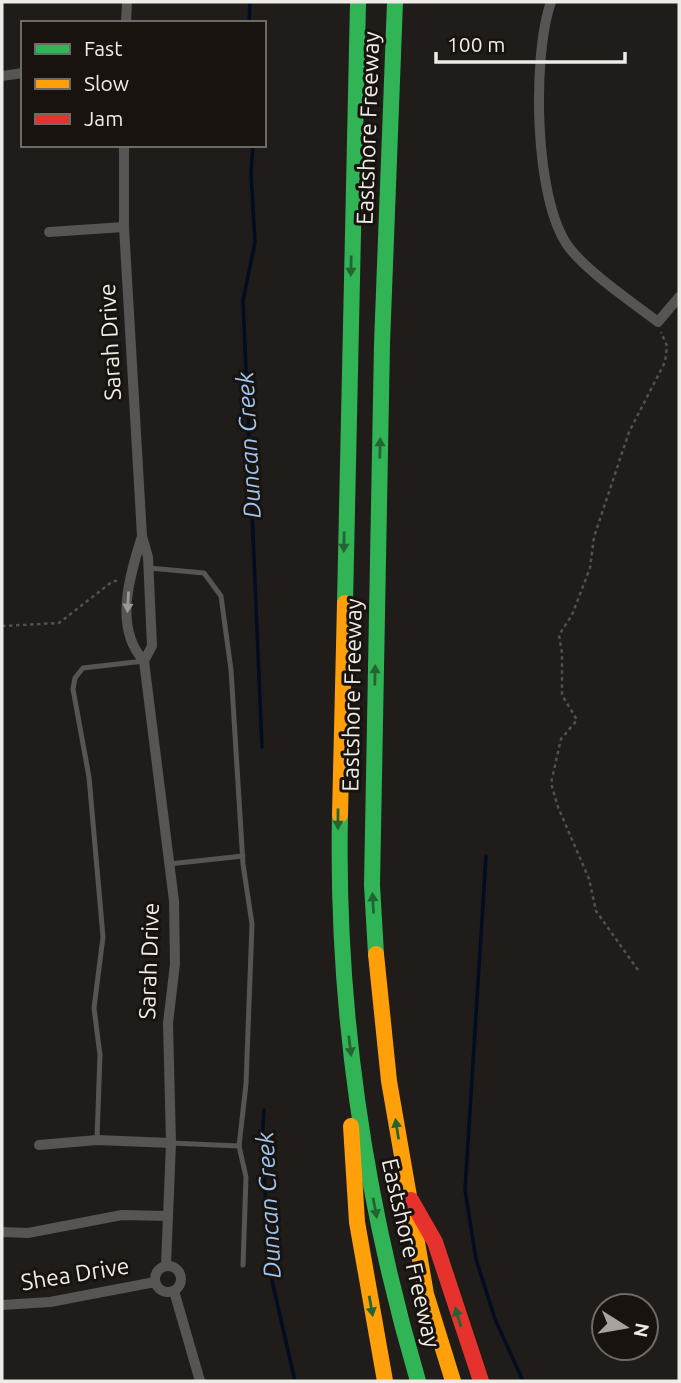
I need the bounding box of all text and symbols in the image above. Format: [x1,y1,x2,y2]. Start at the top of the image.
legend [21,21,266,147]
scale bar [436,21,625,65]
street label: Eastshore Freeway [352,31,383,225]
text: 100 m [447,32,505,56]
text: Fast [84,36,122,60]
text: Slow [84,71,129,95]
text: Jam [84,106,123,130]
one-way arrow [346,255,357,277]
street label: Sarah Drive [94,283,125,401]
water label: Duncan Creek [231,370,266,519]
one-way arrow [374,437,386,459]
one-way arrow [339,532,350,554]
one-way arrow [122,592,133,614]
street label: Eastshore Freeway [337,598,366,792]
one-way arrow [369,664,381,686]
one-way arrow [332,808,344,830]
one-way arrow [367,891,378,913]
street label: Sarah Drive [134,902,163,1020]
one-way arrow [345,1035,356,1057]
one-way arrow [391,1118,402,1140]
water label: Duncan Creek [251,1130,286,1279]
street label: Eastshore Freeway [378,1156,445,1350]
one-way arrow [370,1197,381,1219]
street label: Shea Drive [19,1253,131,1294]
north arrow [590,1292,660,1362]
one-way arrow [366,1295,377,1317]
one-way arrow [452,1306,463,1327]
text: N [630,1321,654,1339]

